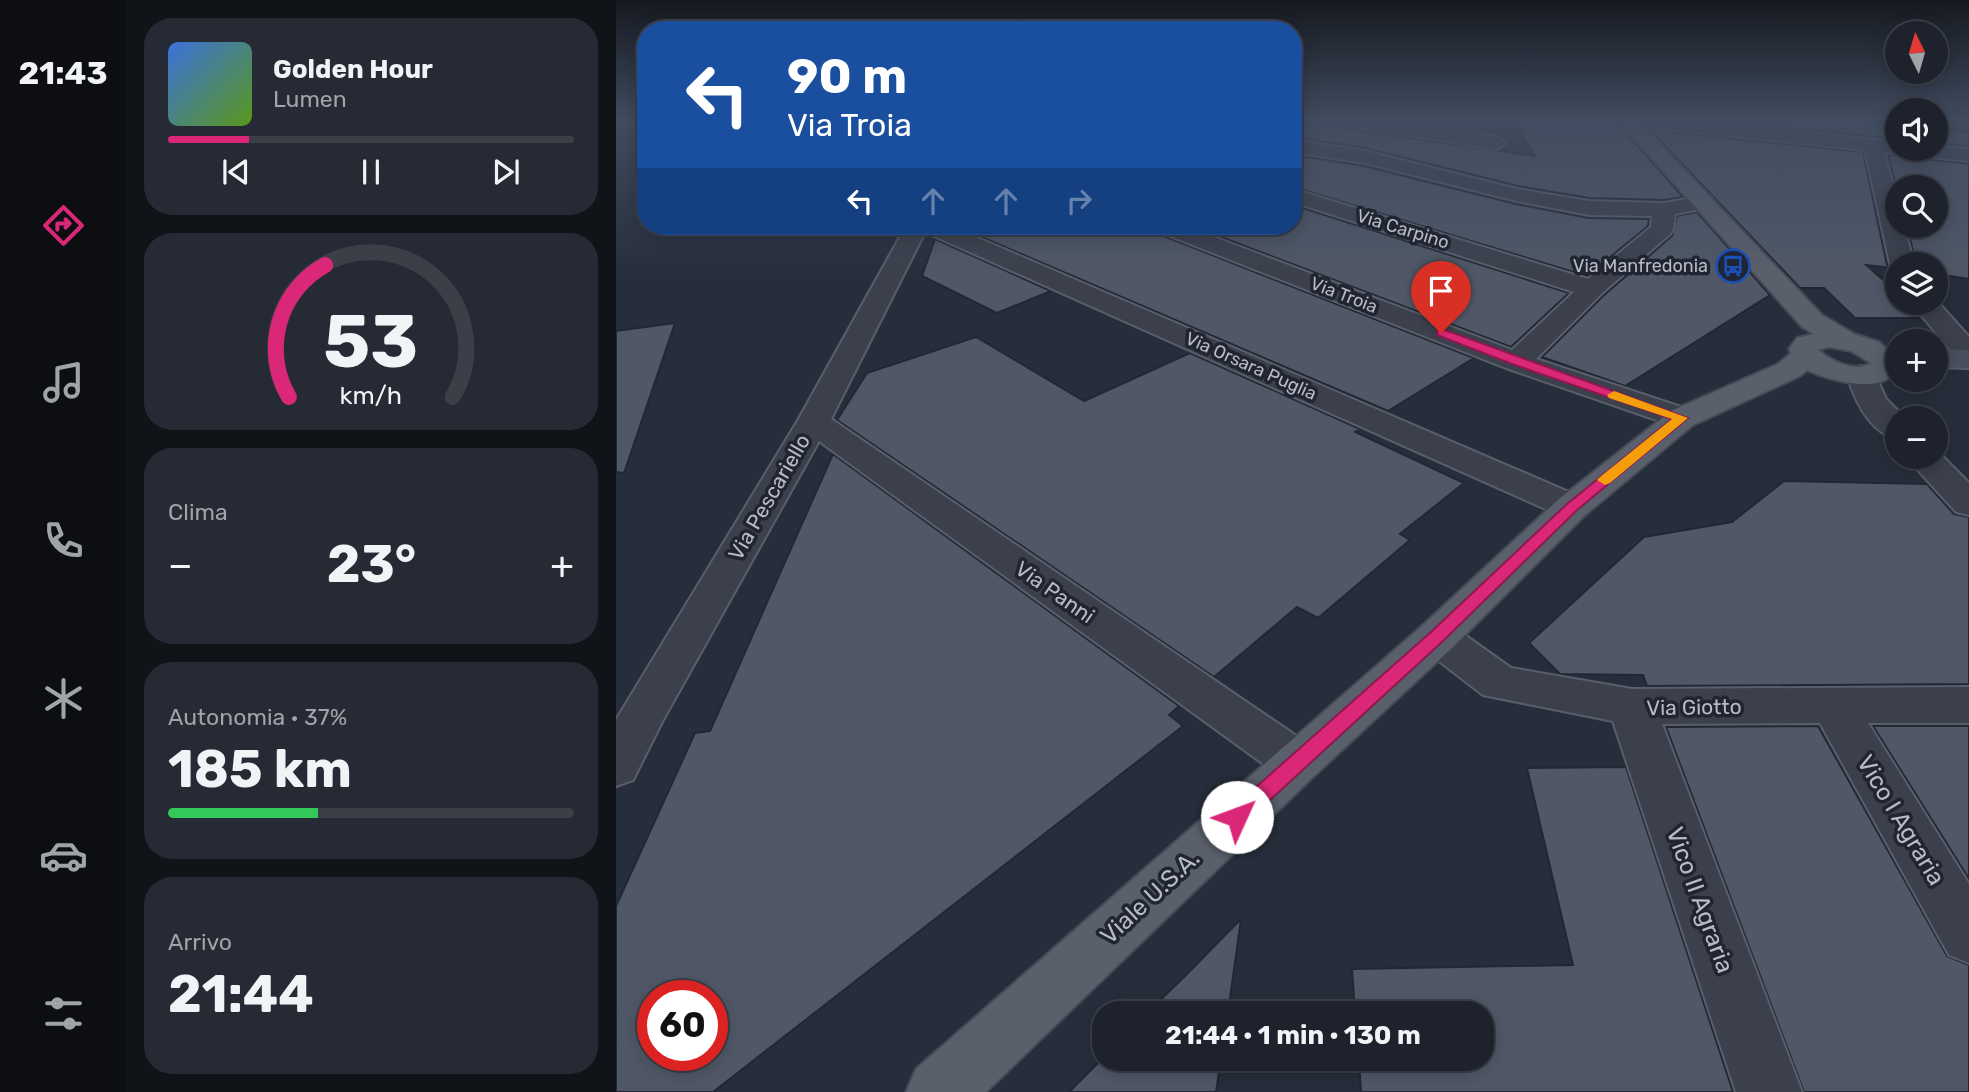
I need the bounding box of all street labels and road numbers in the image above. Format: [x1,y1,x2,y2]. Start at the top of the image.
street label: Via Carpino [1354,205,1452,253]
street label: Via Troia [1307,272,1381,318]
street label: Via Orsara Puglia [1182,327,1320,405]
street label: Via Pescariello [723,429,815,565]
street label: Via Panni [1011,556,1099,628]
street label: Via Giotto [1646,694,1742,720]
street label: Vico I Agraria [1851,750,1951,890]
street label: Vico II Agraria [1661,823,1739,977]
street label: Viale U.S.A. [1095,844,1205,950]

